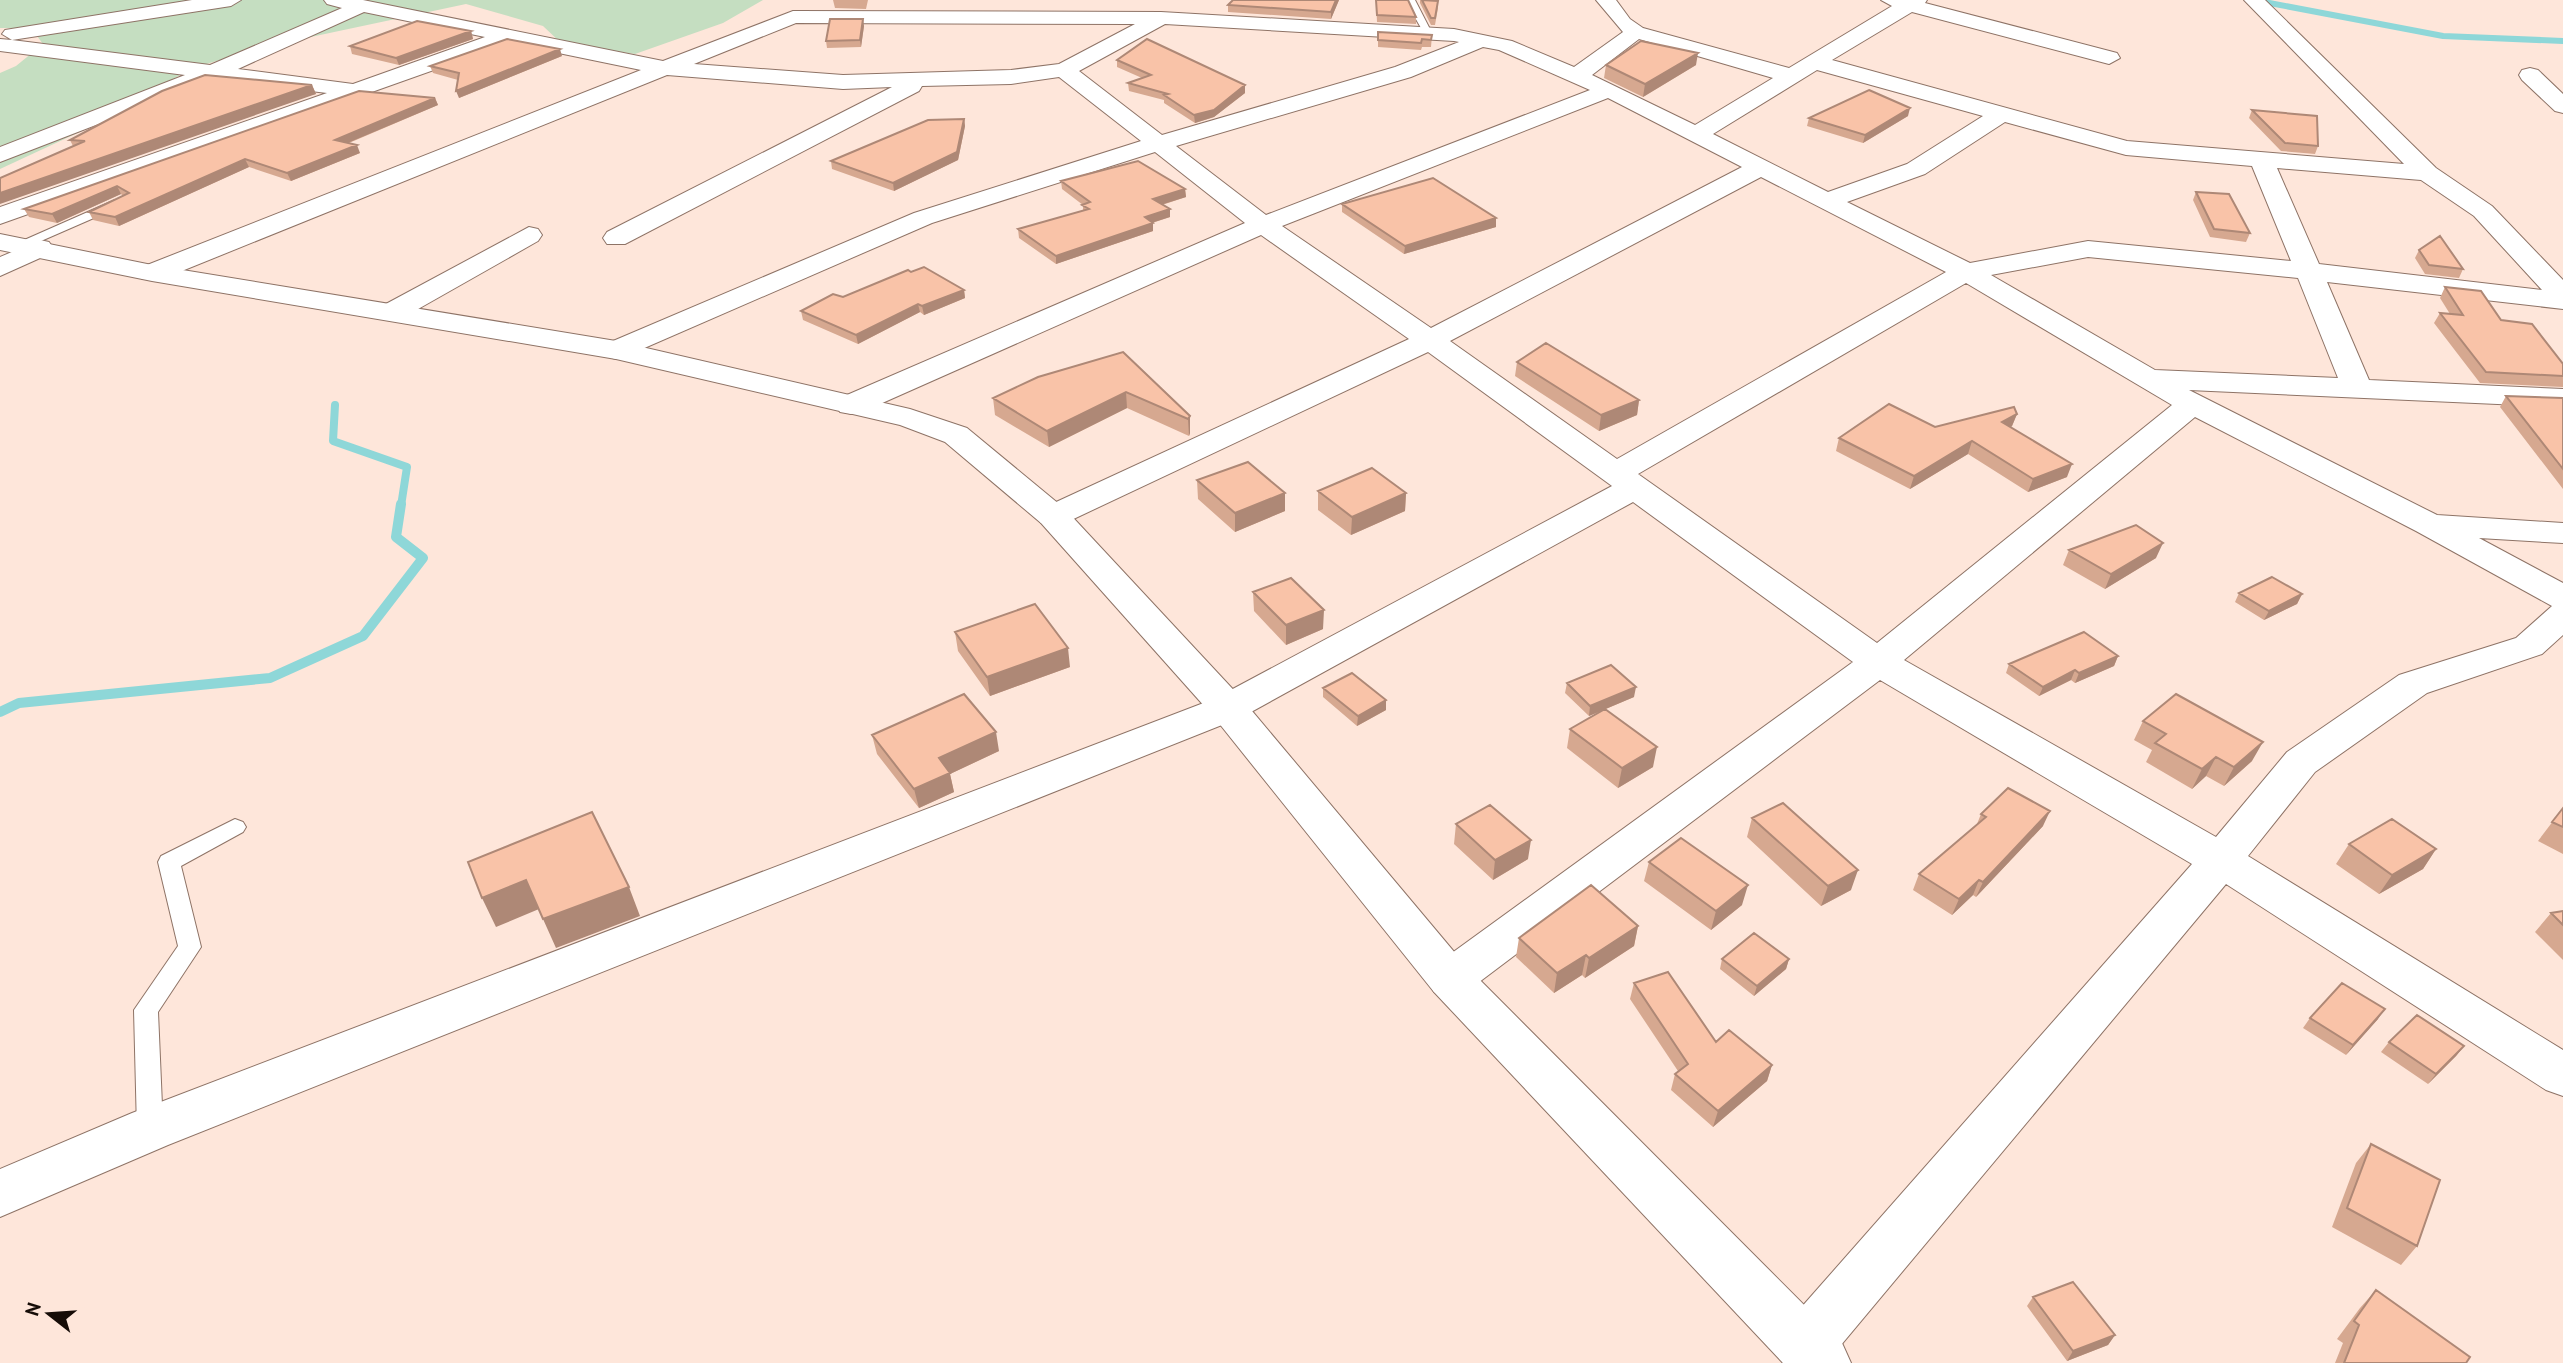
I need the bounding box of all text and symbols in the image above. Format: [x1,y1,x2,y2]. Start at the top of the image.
north arrow [14,1279,84,1349]
text: N [19,1300,46,1319]

